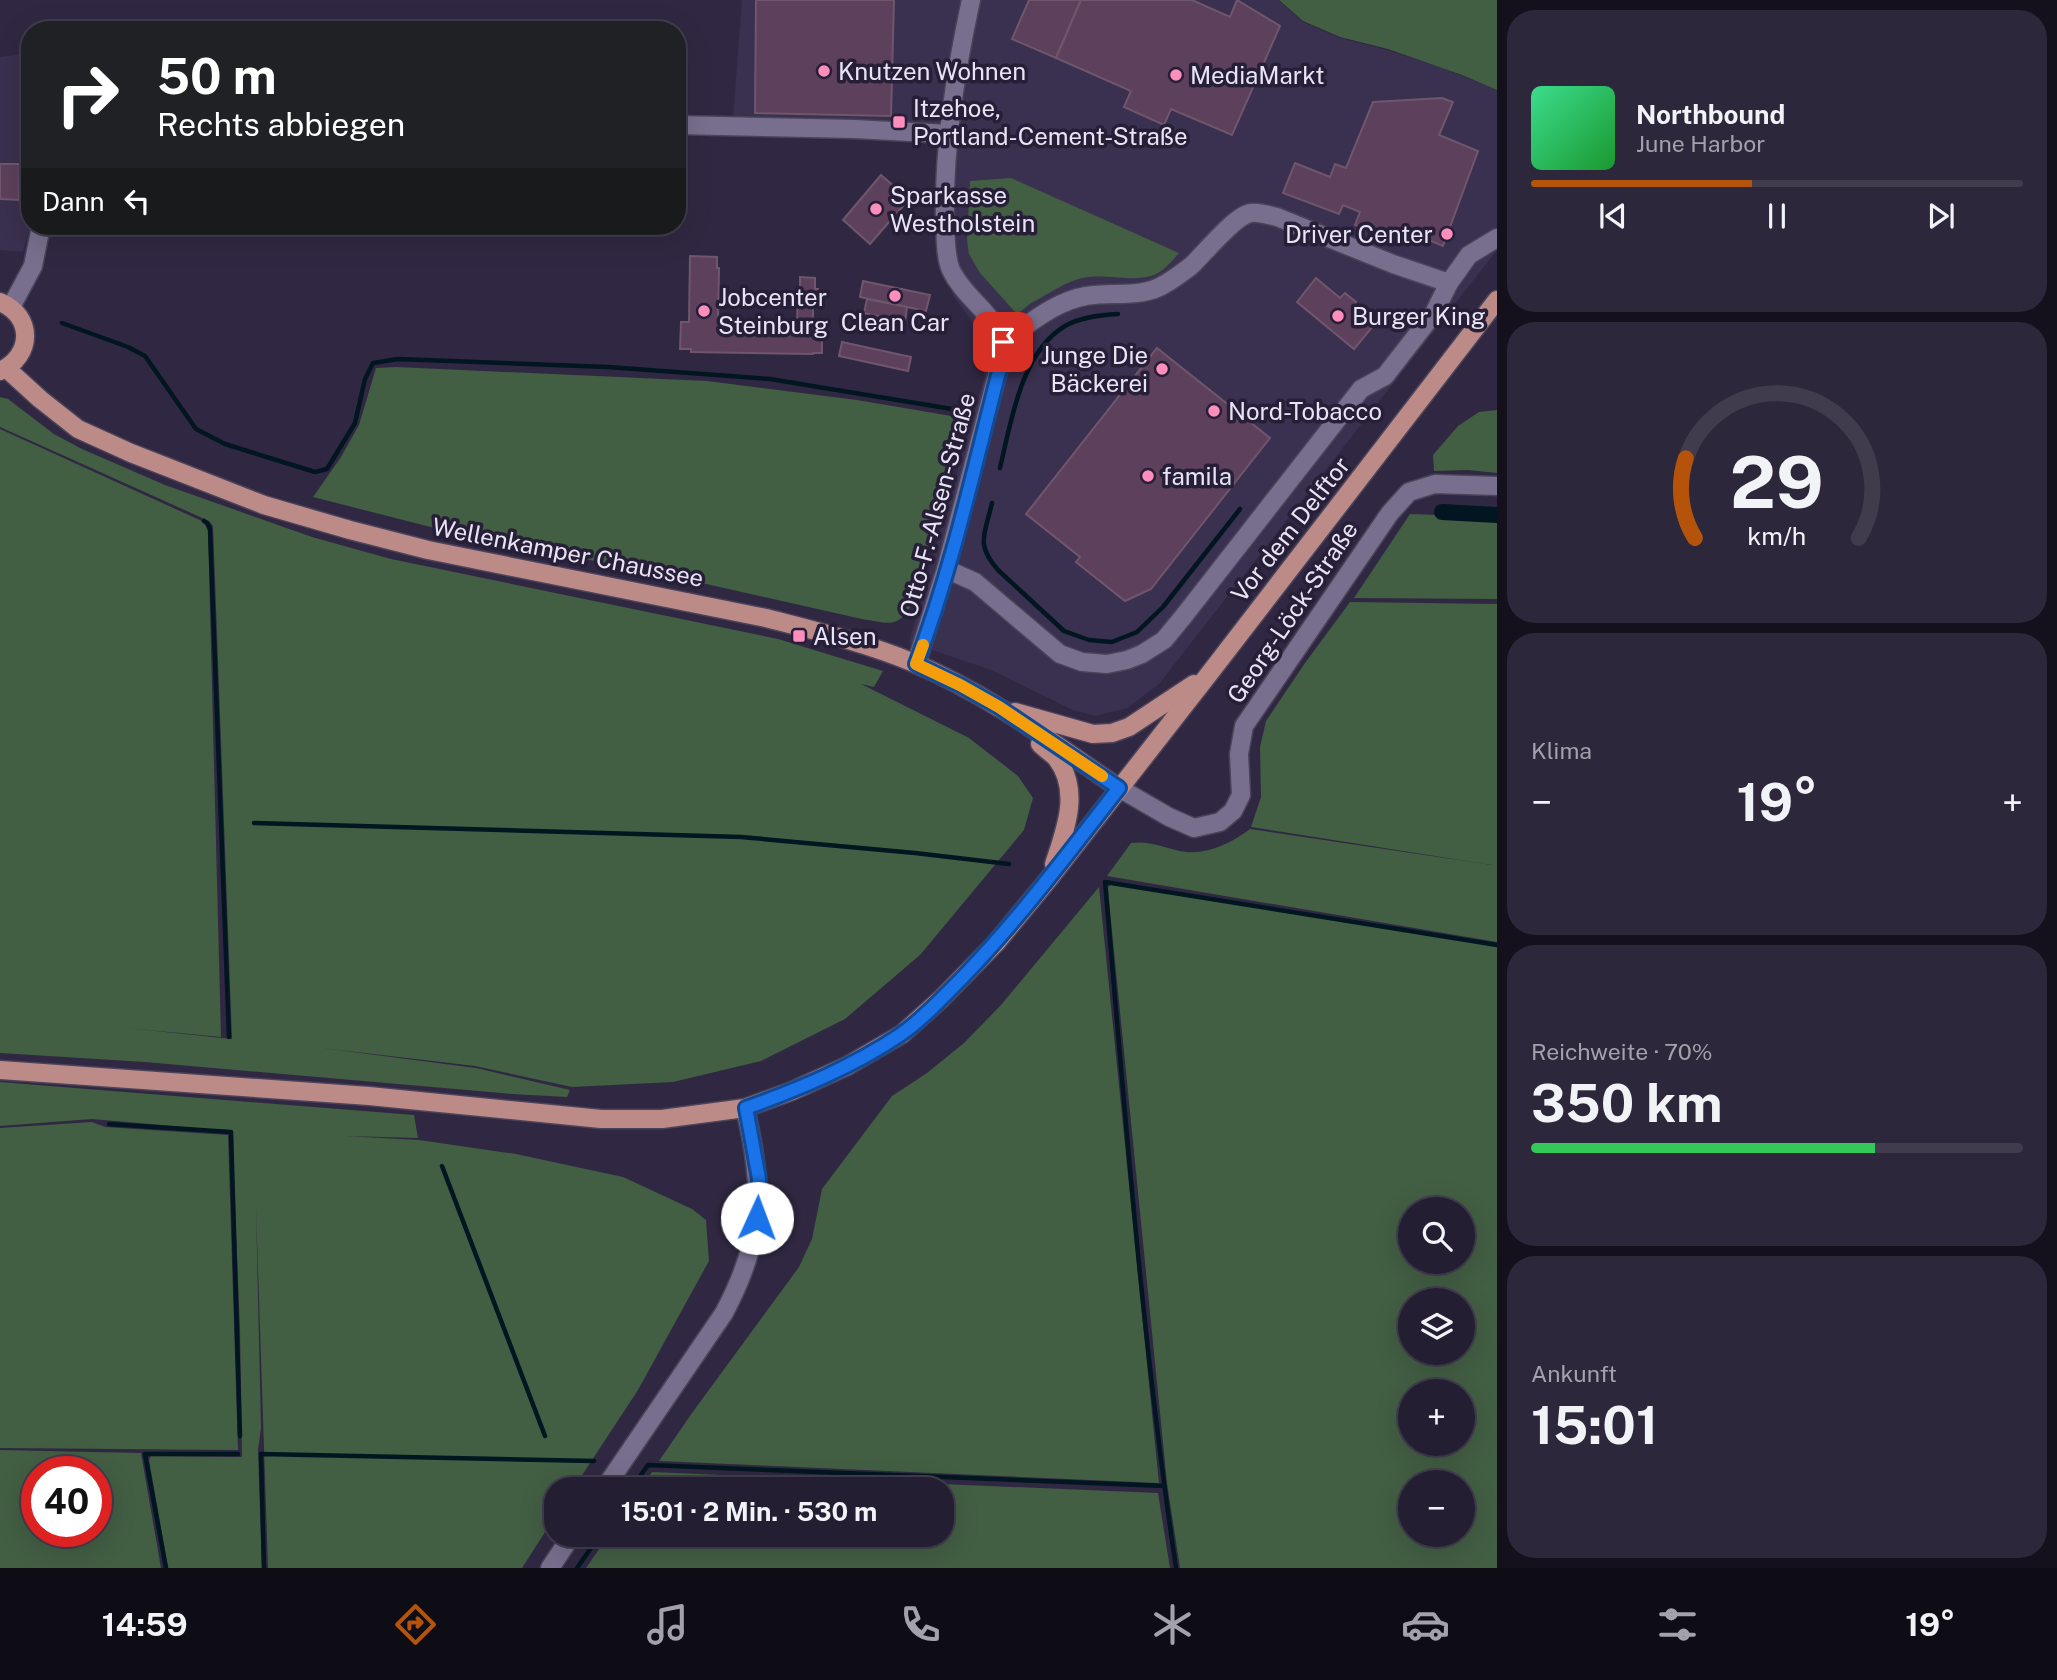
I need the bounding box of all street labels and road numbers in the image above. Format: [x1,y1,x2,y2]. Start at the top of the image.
street label: Otto-F.-Alsen-Straße [894,390,980,620]
street label: Vor dem Delftor [1225,451,1355,607]
street label: Wellenkamper Chaussee [430,512,706,592]
street label: Georg-Löck-Straße [1221,516,1363,708]

